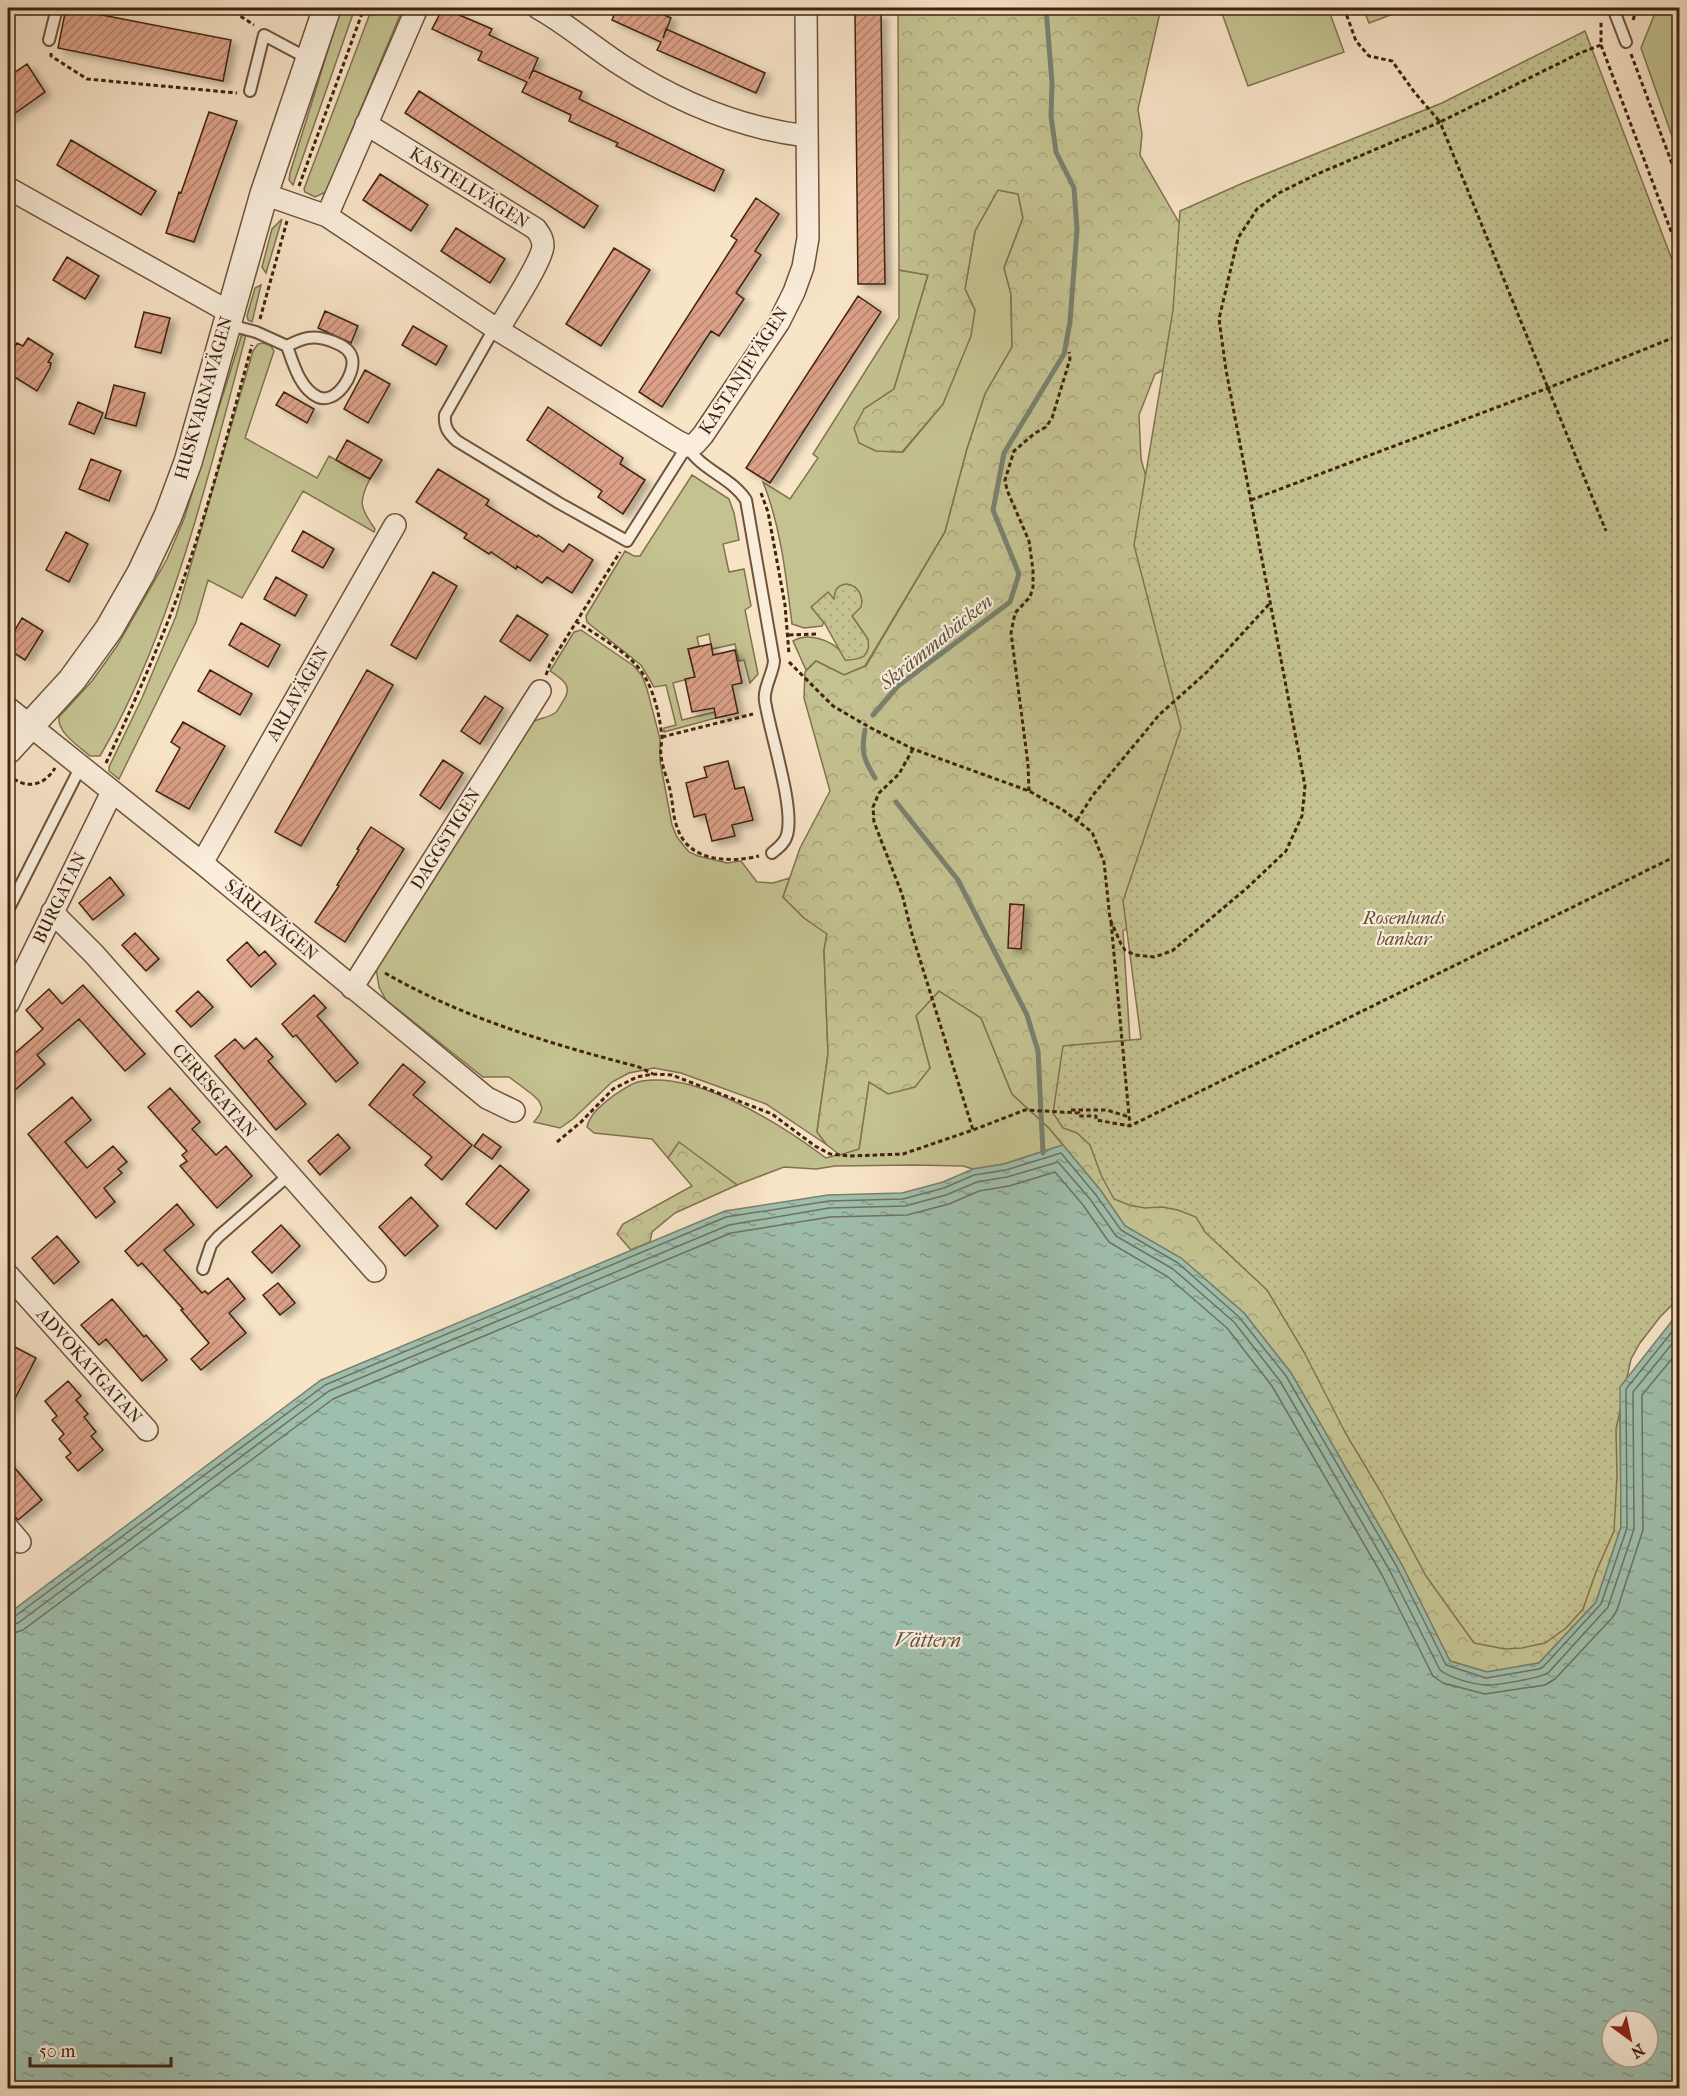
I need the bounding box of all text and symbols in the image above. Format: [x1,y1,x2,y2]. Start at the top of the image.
street label: KASTELLVÄGEN [405,142,533,233]
street label: KASTANJEVÄGEN [694,302,793,439]
street label: HUSKVARNAVÄGEN [170,313,237,482]
water label: Skrämmabäcken [874,589,997,695]
street label: ARLAVÄGEN [261,642,334,746]
street label: DAGGSTIGEN [406,784,486,894]
street label: BURGATAN [29,849,91,947]
street label: SÄRLAVÄGEN [220,874,323,965]
park label: Rosenlunds bankar [1362,908,1446,950]
street label: CERESGATAN [168,1040,261,1142]
street label: ADVOKATGATAN [31,1303,146,1428]
water label: Vättern [895,1629,961,1652]
north arrow [1600,2009,1660,2069]
scale bar [30,2030,171,2068]
text: N [1627,2040,1648,2063]
text: 50 m [39,2041,76,2062]

